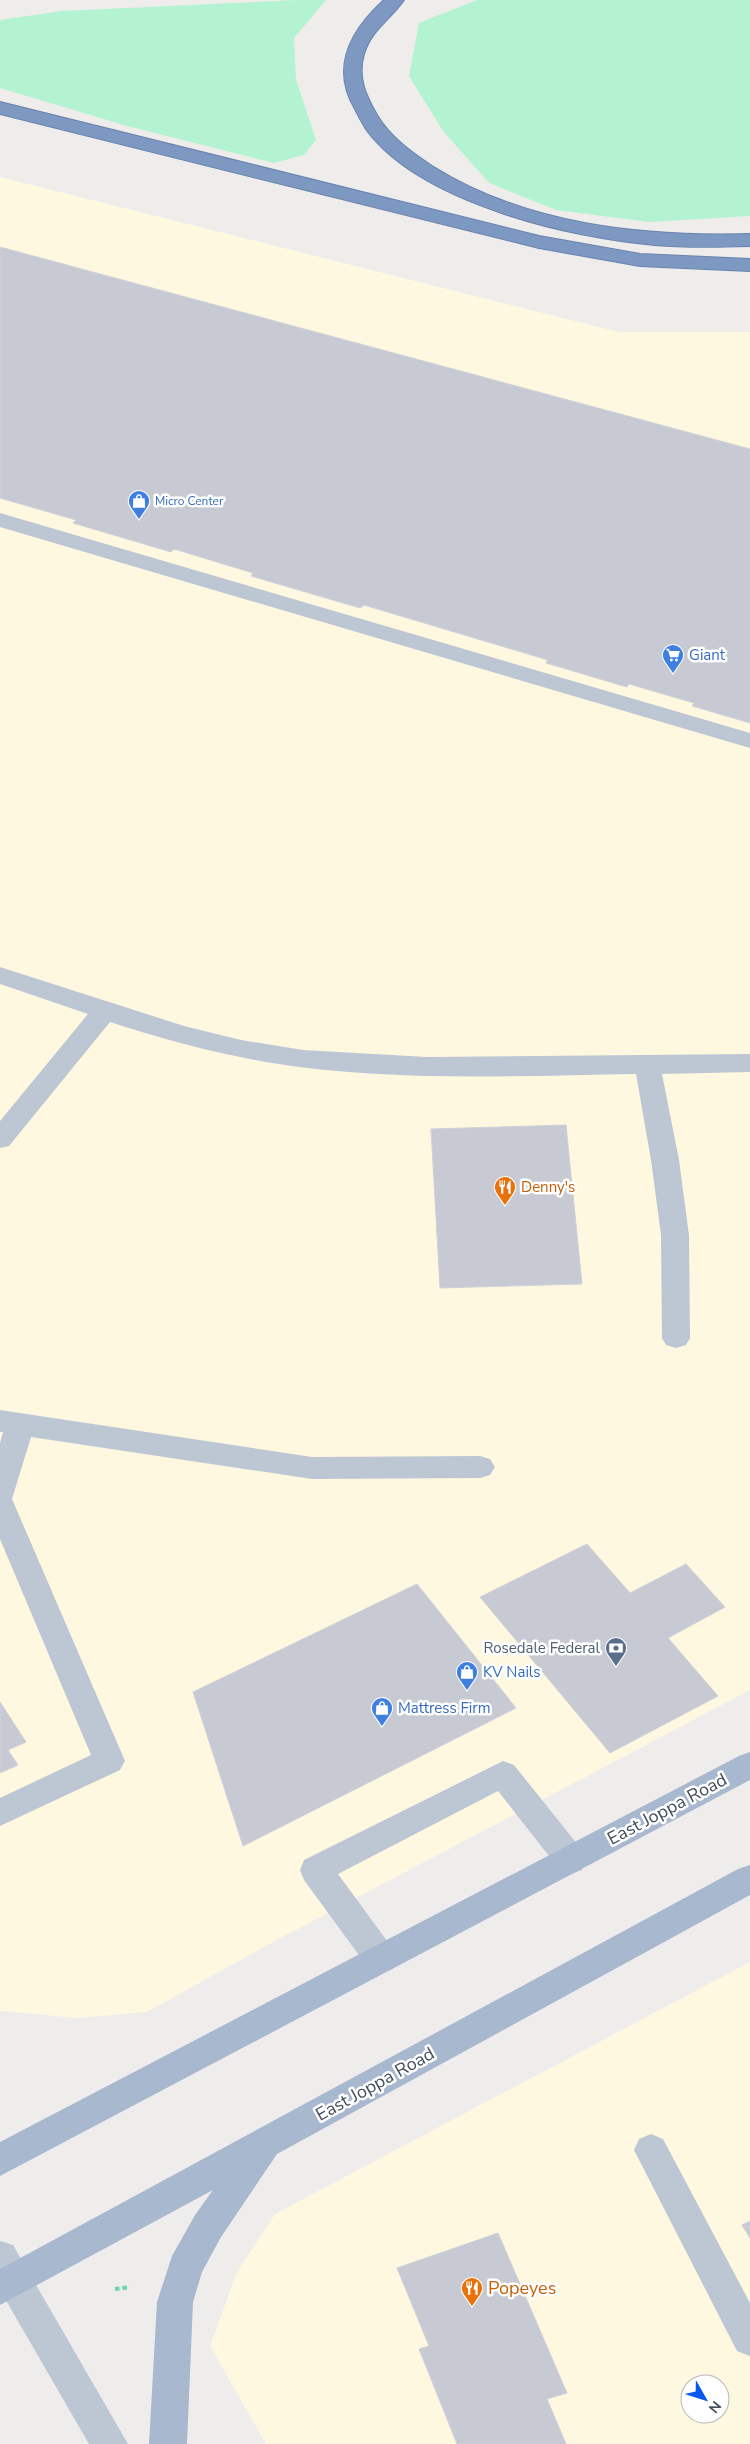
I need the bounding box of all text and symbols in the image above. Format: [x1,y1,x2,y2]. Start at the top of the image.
shop icon: Micro Center [127,489,151,520]
place label: Micro Center [155,493,224,509]
supermarket icon: Giant [661,643,685,674]
place label: Giant [689,645,726,665]
restaurant icon: Denny's [493,1175,517,1206]
place label: Denny's [521,1177,575,1197]
bank icon: Rosedale Federal [604,1636,628,1667]
place label: Rosedale Federal [483,1638,601,1658]
shop icon: KV Nails [455,1660,479,1691]
place label: KV Nails [483,1662,540,1682]
shop icon: Mattress Firm [370,1696,394,1727]
place label: Mattress Firm [398,1698,491,1718]
street label: East Joppa Road [603,1767,731,1851]
street label: East Joppa Road [311,2041,439,2127]
restaurant icon: Popeyes [460,2276,484,2307]
place label: Popeyes [488,2276,556,2300]
north arrow [680,2374,730,2424]
text: N [704,2397,725,2417]

